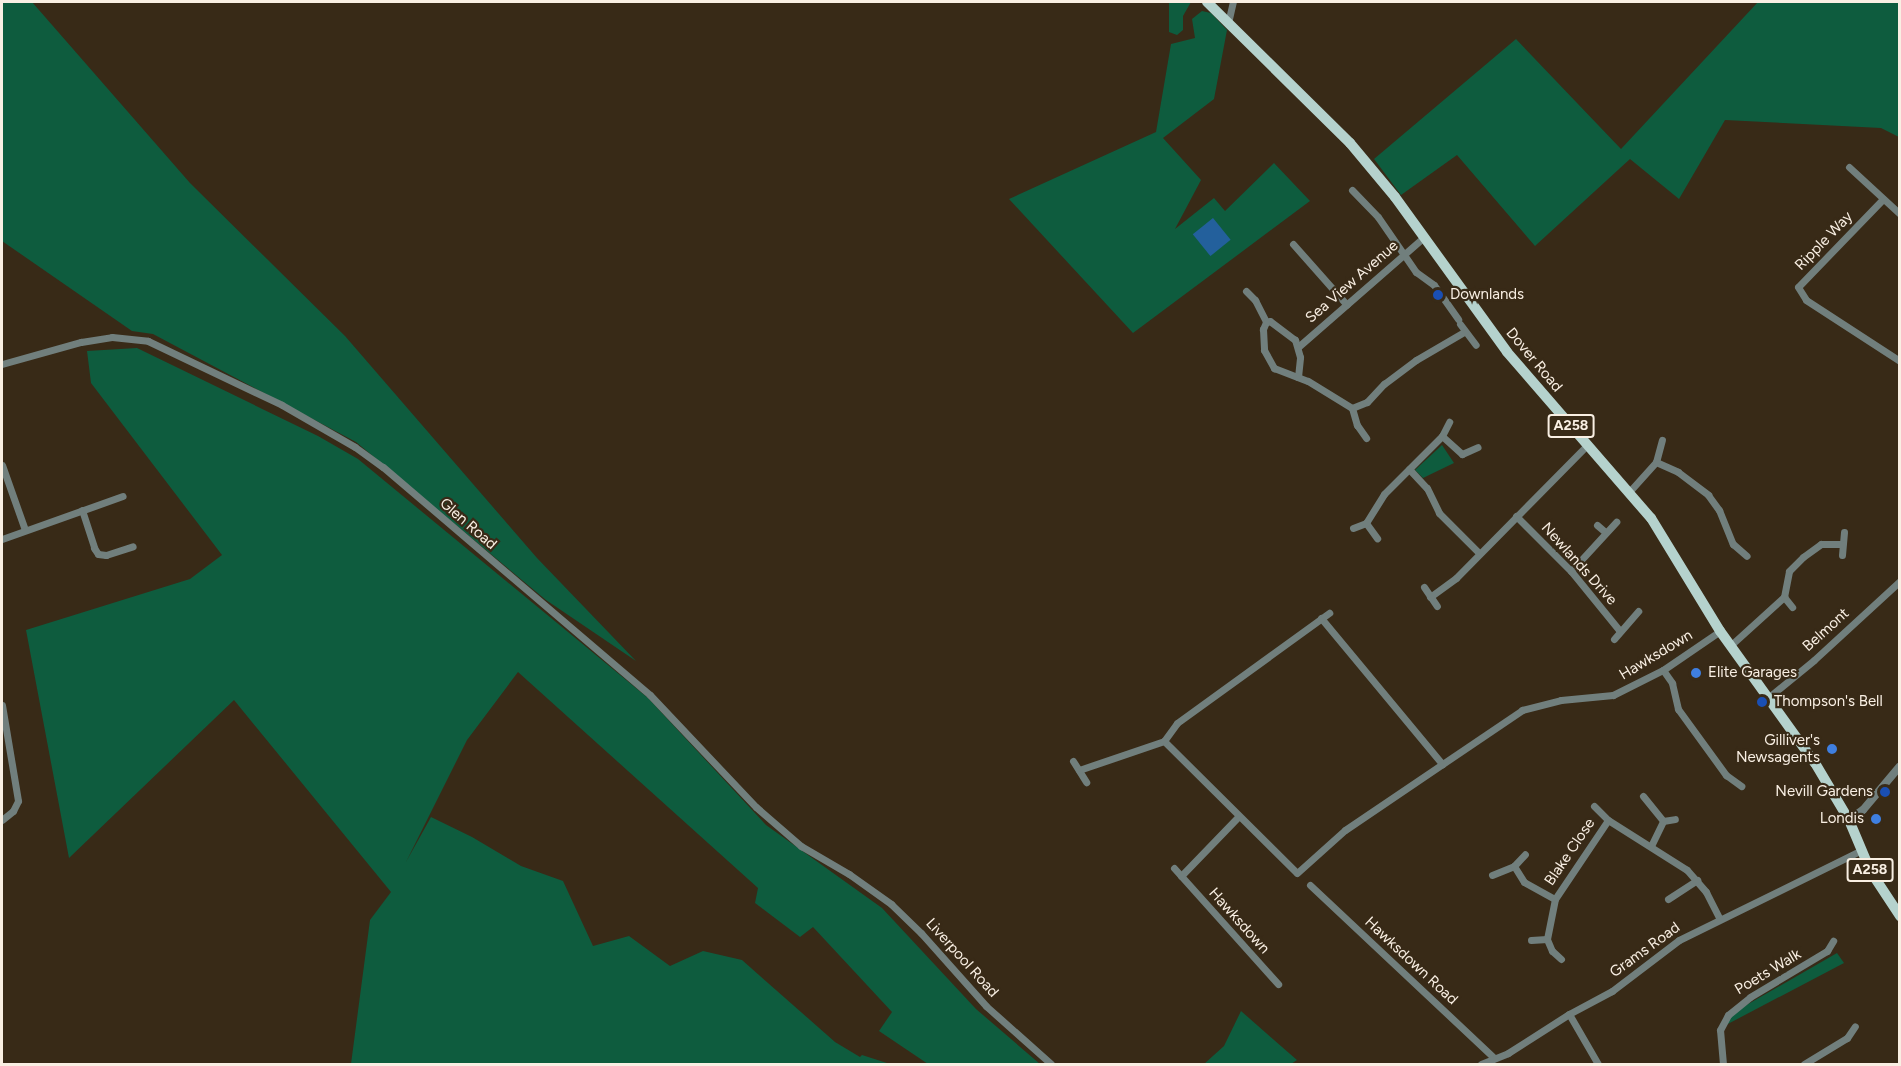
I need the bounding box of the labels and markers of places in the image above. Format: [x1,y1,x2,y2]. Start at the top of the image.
place label: Downlands [1450,286,1524,304]
marker: Downlands [1431,288,1445,302]
place label: Elite Garages [1708,664,1797,682]
marker: Elite Garages [1689,666,1703,680]
place label: Thompson's Bell [1774,693,1883,711]
marker: Thompson's Bell [1755,695,1769,709]
place label: Gilliver's Newsagents [1736,731,1820,766]
marker: Gilliver's Newsagents [1825,742,1839,756]
place label: Nevill Gardens [1775,783,1873,801]
marker: Nevill Gardens [1878,785,1892,799]
place label: Londis [1820,810,1864,828]
marker: Londis [1869,812,1883,826]

